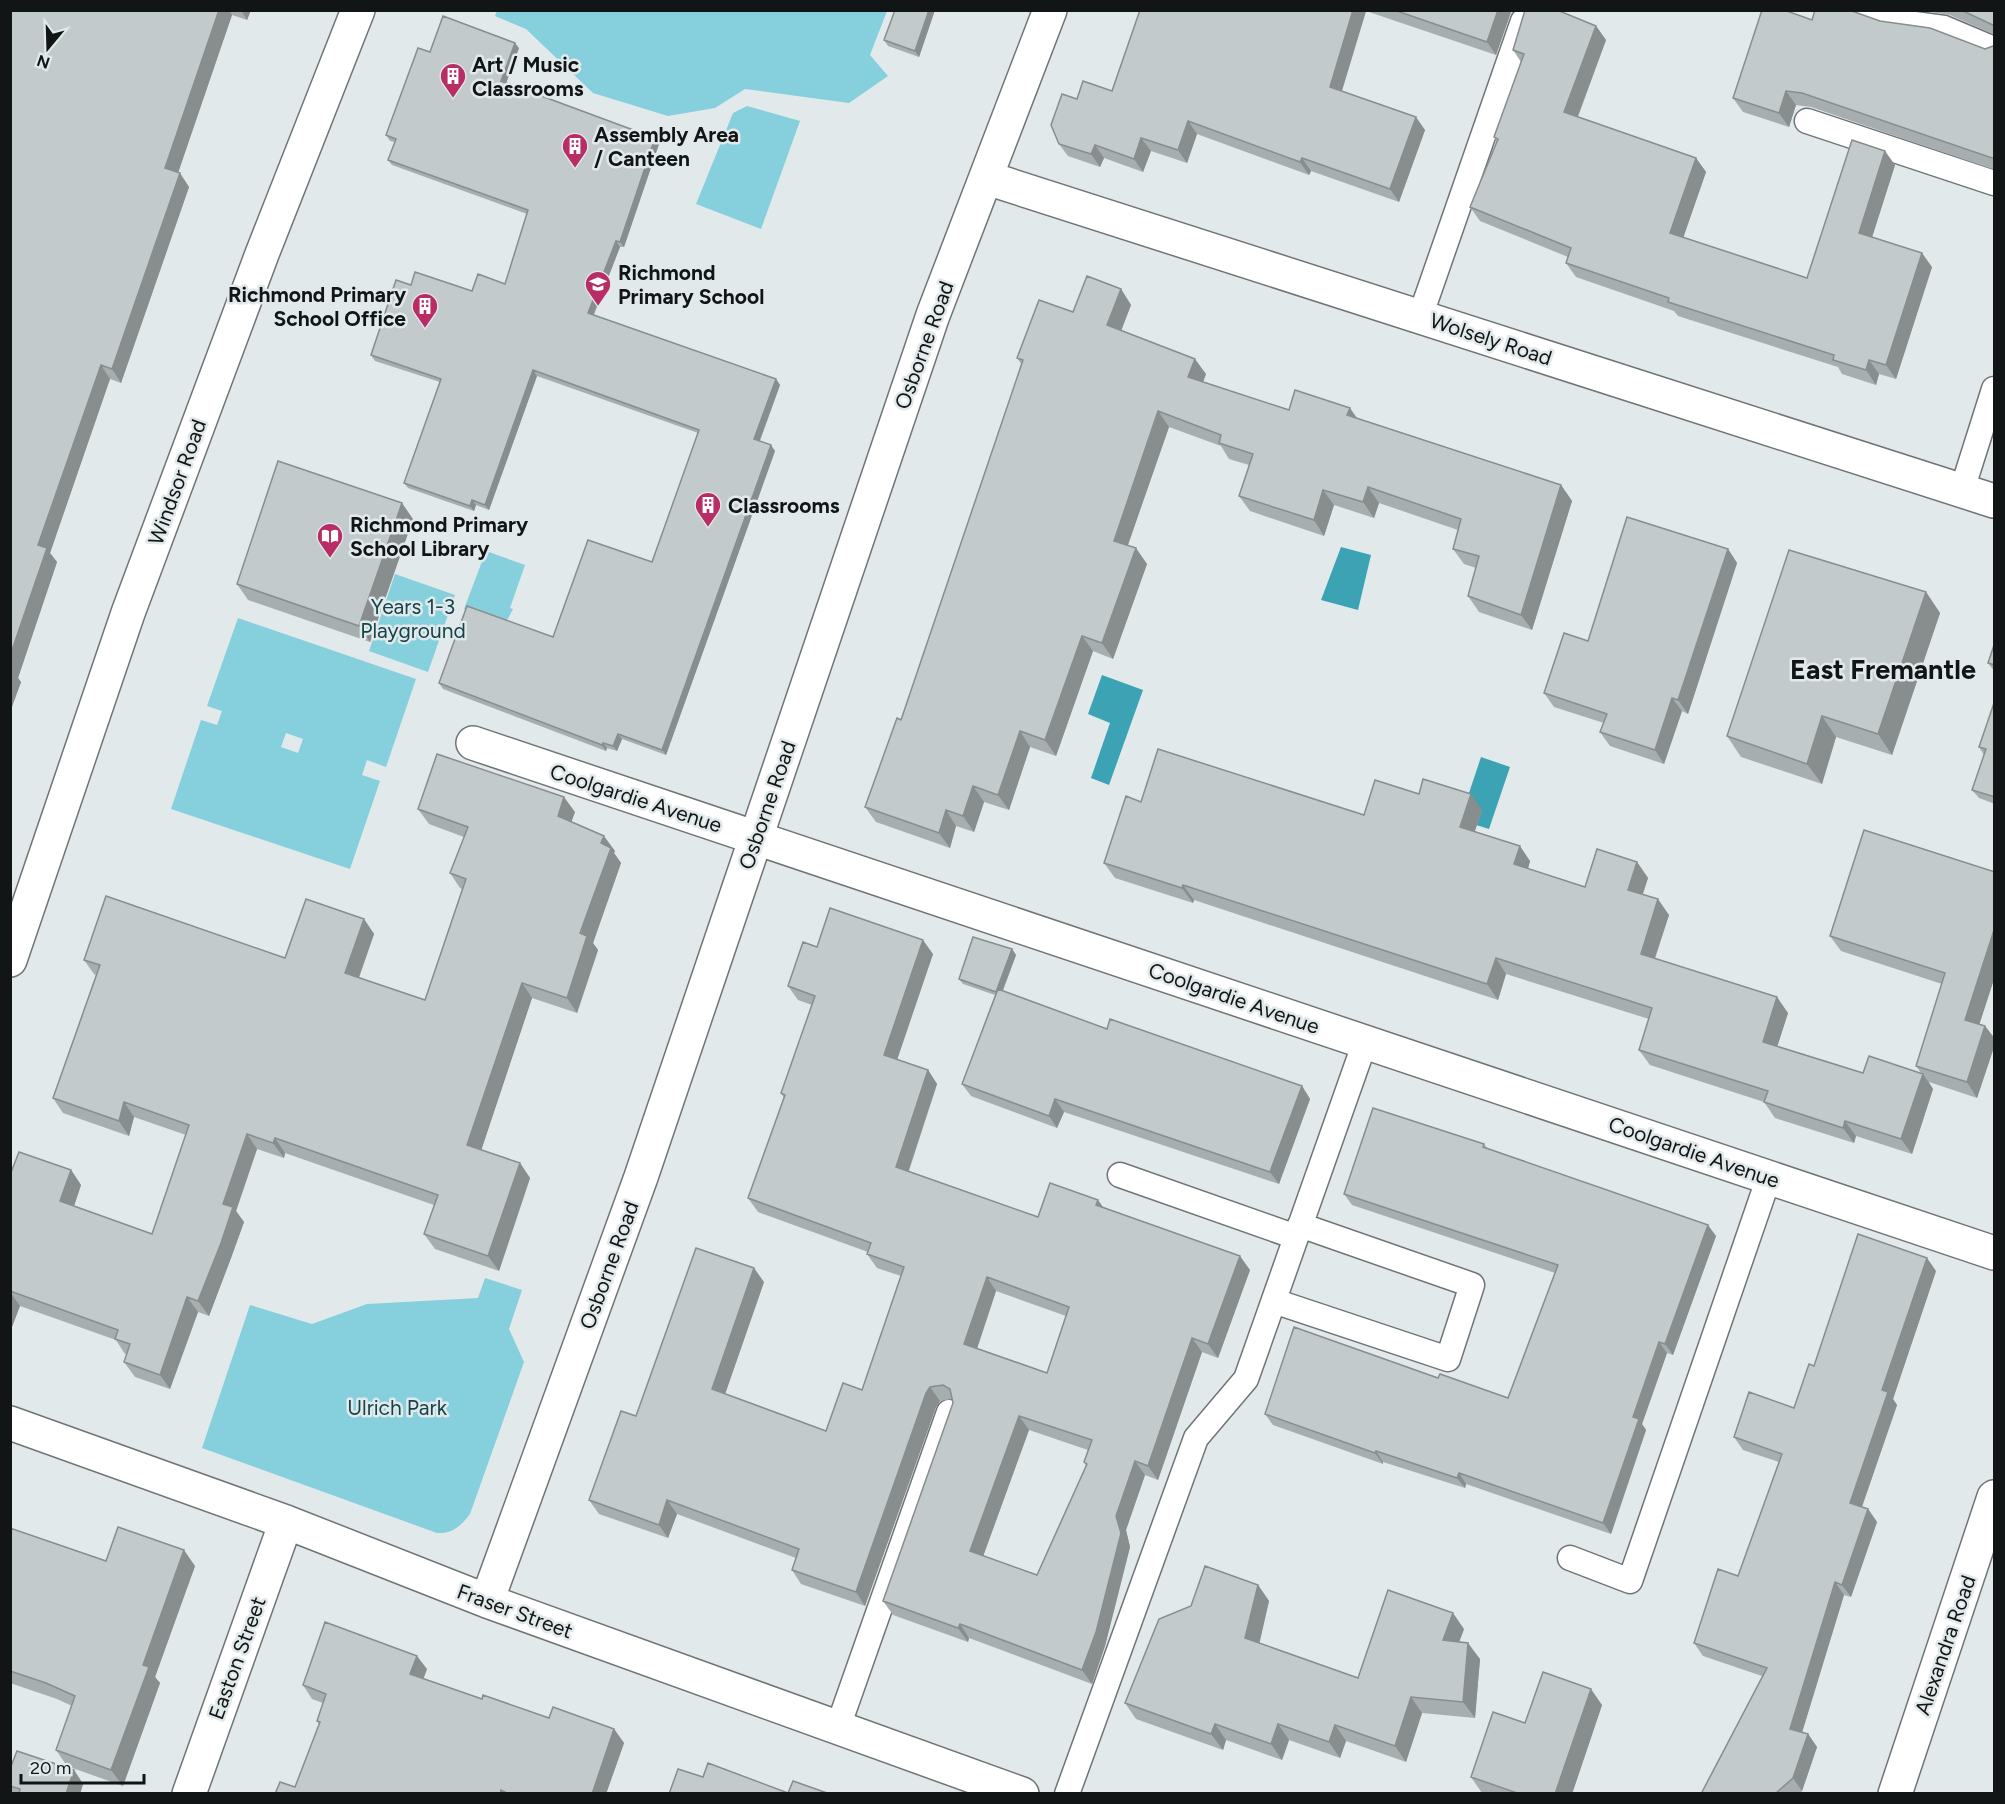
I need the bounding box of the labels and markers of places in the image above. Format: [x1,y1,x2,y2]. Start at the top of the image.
place label: Art / Music Classrooms [472,52,584,101]
building icon: Art / Music Classrooms [438,61,468,99]
place label: Assembly Area / Canteen [594,122,739,171]
building icon: Assembly Area / Canteen [560,131,590,169]
place label: Richmond Primary School [618,260,764,309]
school or university icon: Richmond Primary School [583,269,613,307]
place label: Richmond Primary School Office [228,282,407,331]
building icon: Richmond Primary School Office [410,291,440,329]
building icon: Classrooms [693,490,723,528]
place label: Classrooms [728,493,840,518]
place label: Richmond Primary School Library [350,512,529,561]
library icon: Richmond Primary School Library [315,521,345,559]

